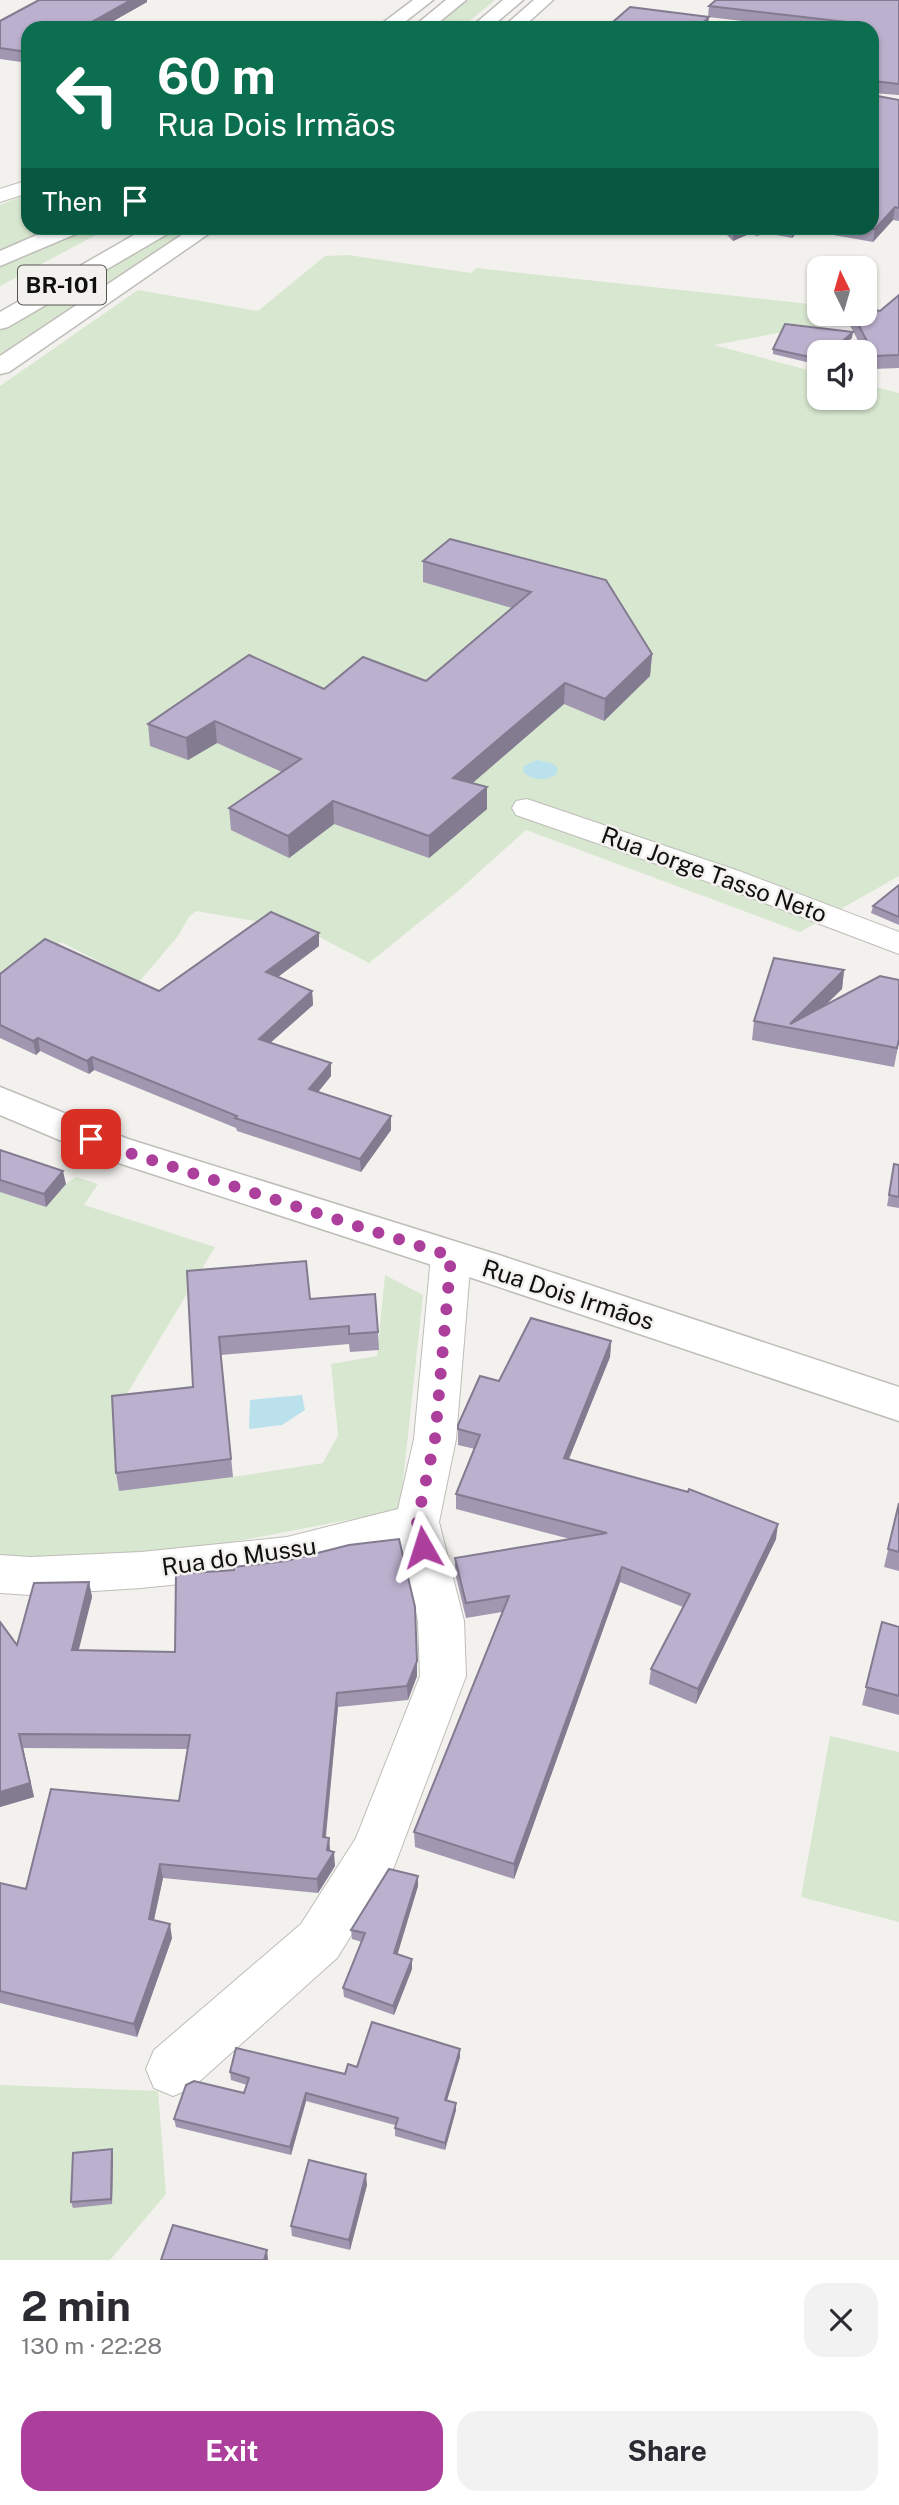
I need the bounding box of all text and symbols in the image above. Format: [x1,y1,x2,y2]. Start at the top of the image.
text: 60 m [157,47,276,105]
icon: left [42,49,133,140]
text: Rua Dois Irmãos [157,106,396,143]
icon: arrive [116,182,154,220]
text: Then [42,186,102,217]
north arrow [807,256,877,326]
map controls [807,256,877,410]
road number: BR-101 [18,266,106,304]
button: sound [807,340,877,410]
street label: Rua Jorge Tasso Neto [598,820,831,928]
pin [61,1109,121,1169]
icon: arrive [72,1120,110,1158]
street label: Rua Dois Irmãos [479,1253,658,1335]
position arrow [386,1510,460,1584]
street label: Rua do Mussu [160,1531,318,1581]
text: 2 min [21,2281,131,2330]
button: close [804,2283,878,2357]
text: 130 m · 22:28 [21,2332,162,2359]
button: Exit [21,2411,443,2491]
button: Share [457,2411,878,2491]

